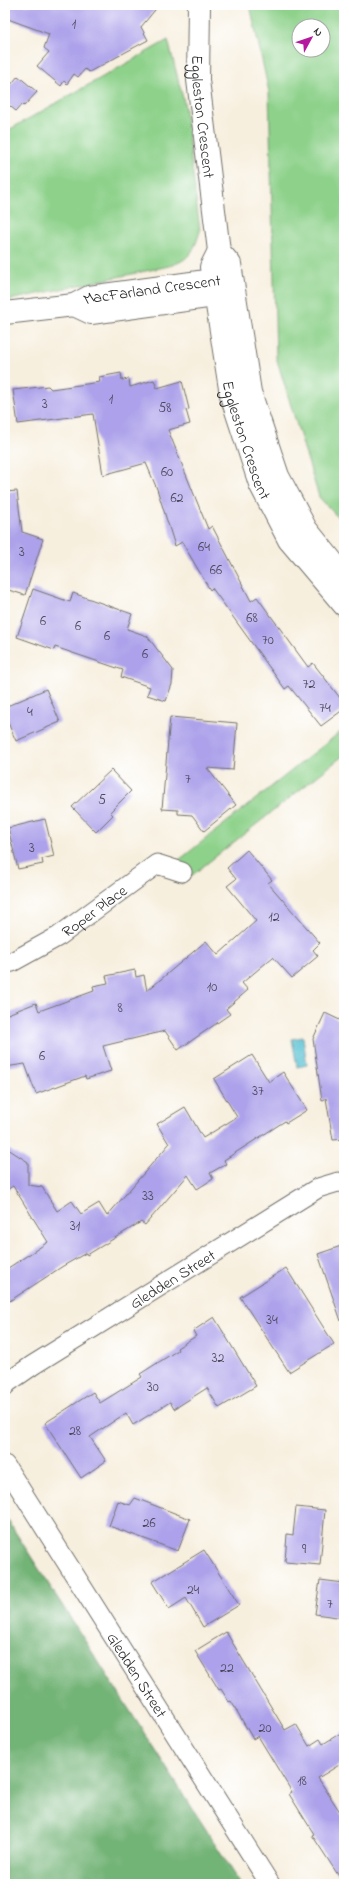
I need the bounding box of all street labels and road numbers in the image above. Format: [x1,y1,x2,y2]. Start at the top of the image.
street label: Eggleston Crescent [184,55,220,180]
street label: MacFarland Crescent [79,269,223,312]
street label: Eggleston Crescent [215,379,276,505]
street label: Roper Place [57,879,133,944]
street label: Gledden Street [125,1244,221,1316]
street label: Gledden Street [100,1628,172,1724]

